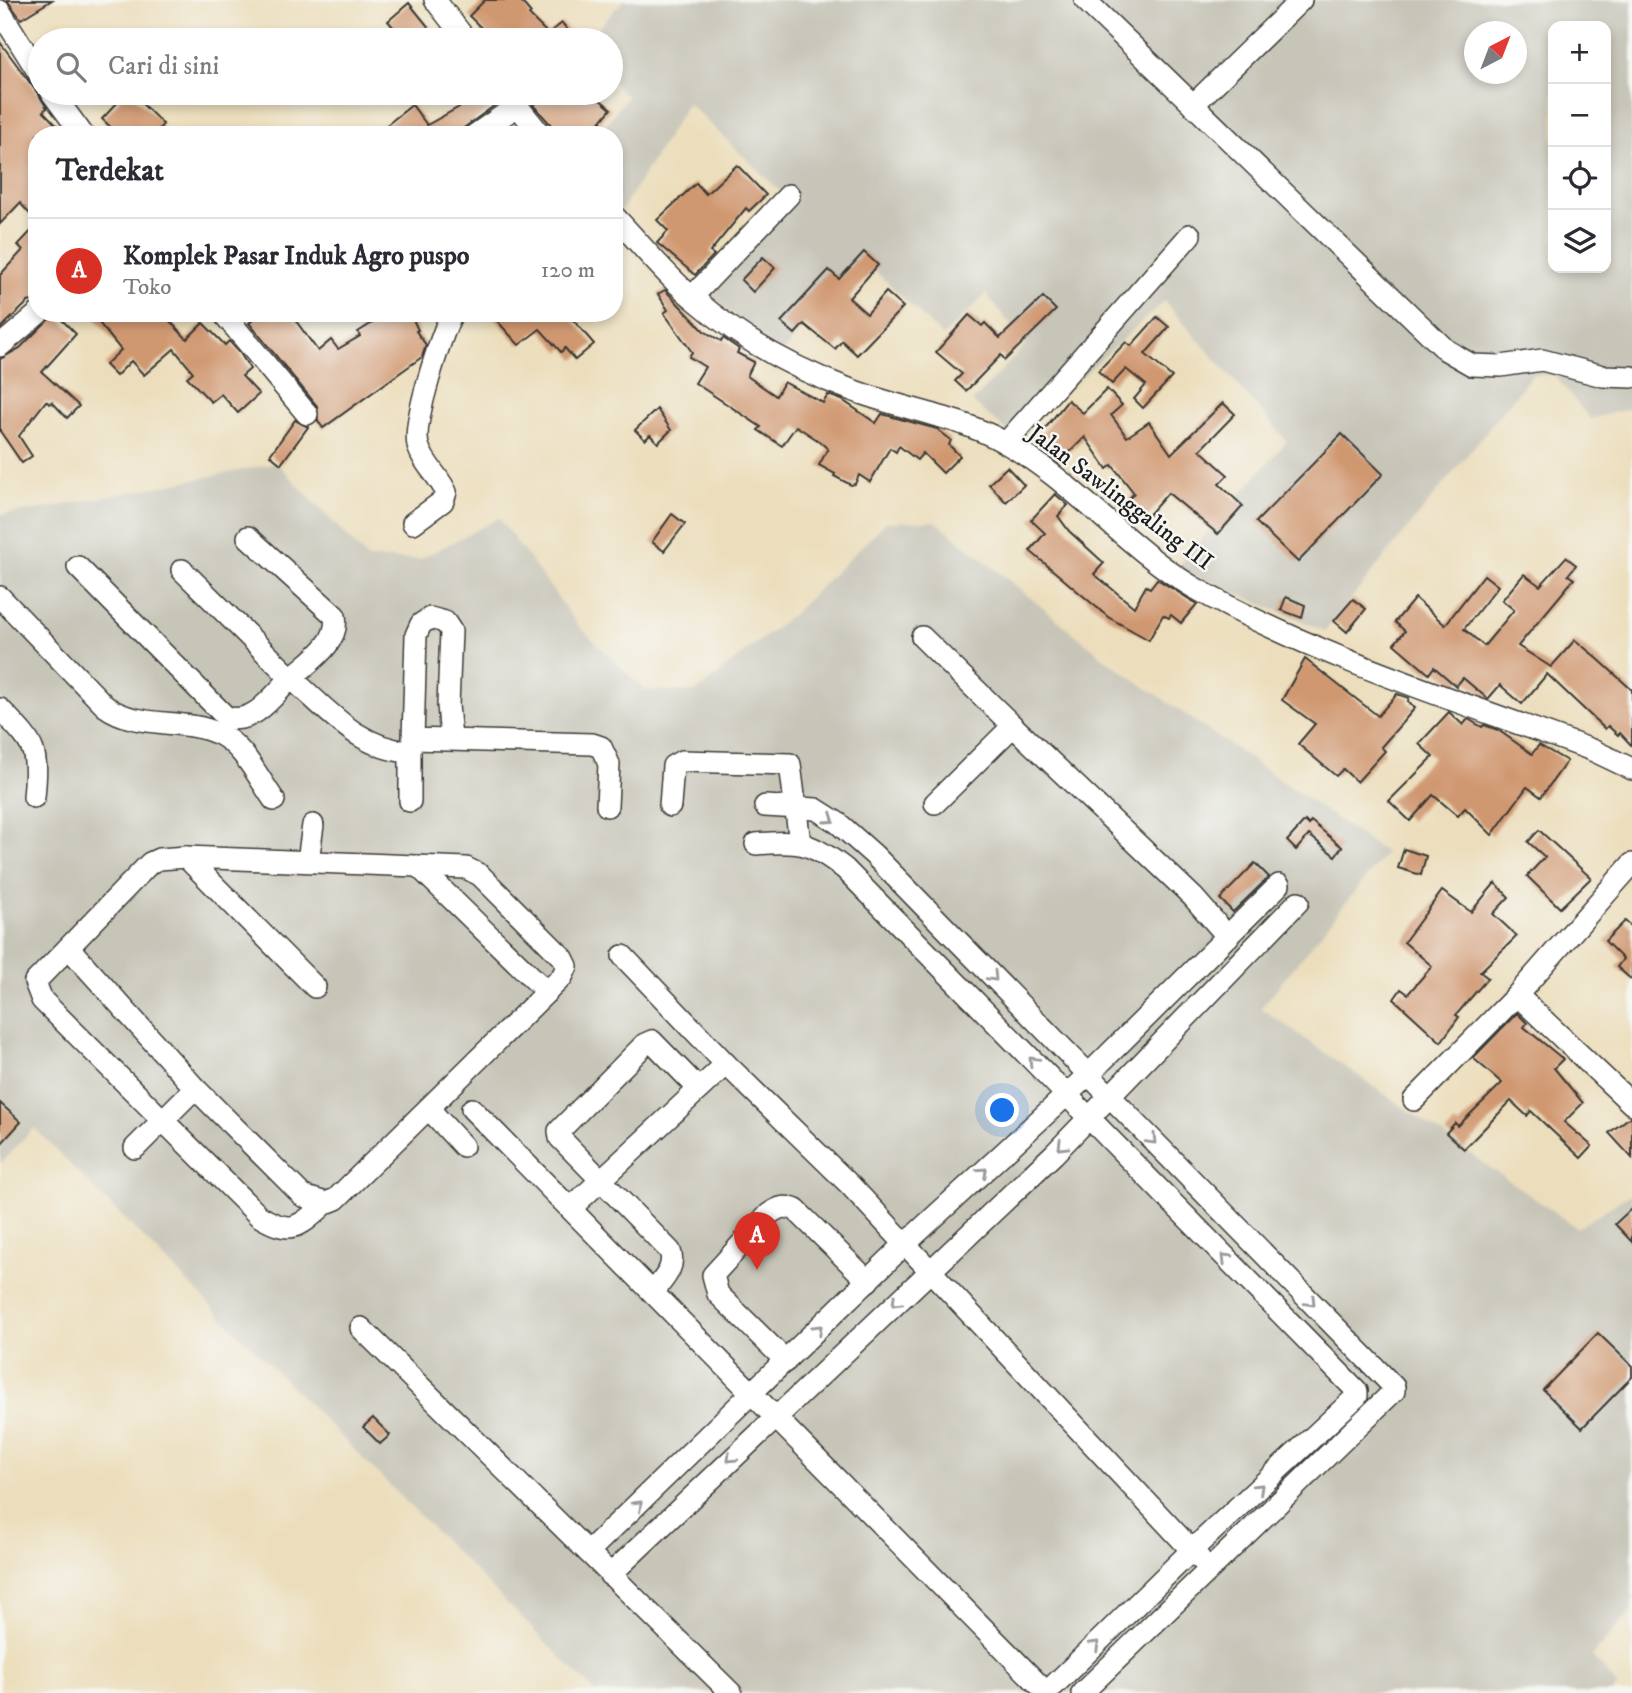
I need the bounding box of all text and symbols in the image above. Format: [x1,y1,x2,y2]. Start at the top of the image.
north arrow [1464,21,1527,84]
map controls [1548,21,1611,273]
button: + [1548,21,1611,84]
search box [28,28,623,105]
icon: search [52,48,90,86]
text: Cari di sini [108,50,219,83]
button: − [1548,84,1611,147]
button: locate [1548,147,1611,210]
text: Terdekat [56,153,164,190]
button: layers [1548,210,1611,273]
text: Komplek Pasar Induk Agro puspo [123,240,469,273]
text: A [72,256,86,285]
text: 120 m [541,256,595,285]
text: Toko [123,273,171,302]
street label: Jalan Sawlinggaling III [1020,417,1219,577]
one-way arrow [822,810,835,823]
one-way arrow [984,969,997,982]
one-way arrow [1028,1056,1041,1069]
your location [985,1093,1019,1127]
one-way arrow [1143,1132,1156,1145]
one-way arrow [1057,1137,1070,1150]
one-way arrow [975,1168,988,1180]
pin: A [734,1212,780,1270]
one-way arrow [1222,1254,1235,1267]
one-way arrow [892,1293,905,1306]
one-way arrow [1303,1294,1316,1307]
one-way arrow [810,1325,823,1338]
one-way arrow [726,1449,739,1462]
one-way arrow [1251,1483,1264,1496]
one-way arrow [630,1501,642,1513]
one-way arrow [1087,1641,1100,1654]

